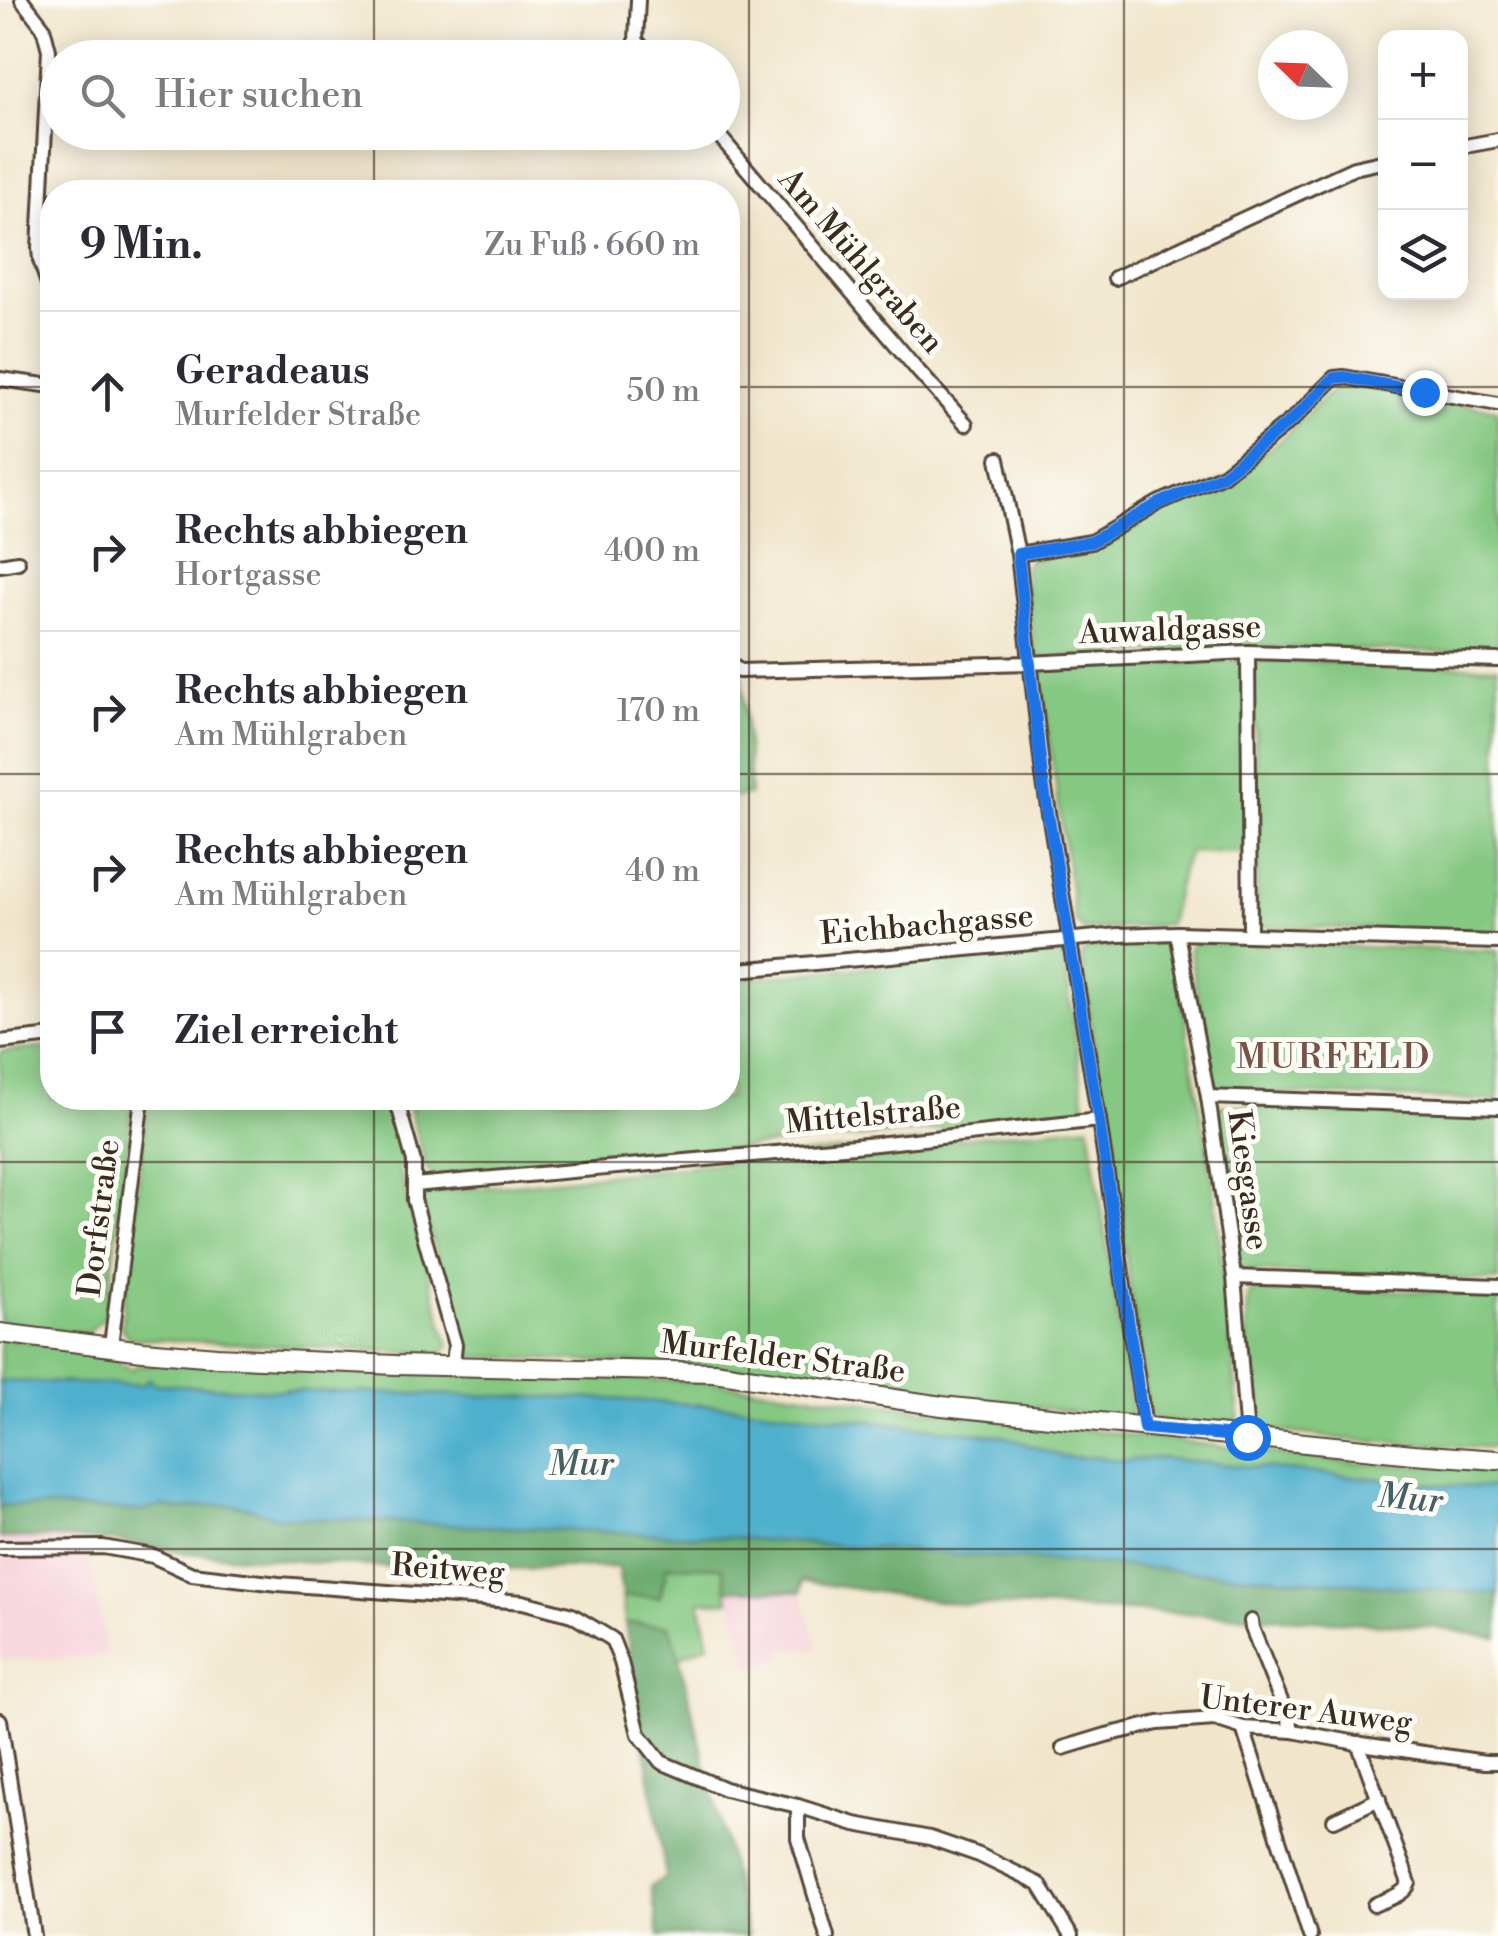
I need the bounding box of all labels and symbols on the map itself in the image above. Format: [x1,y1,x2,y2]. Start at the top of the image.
north arrow [1258,30,1348,120]
street label: Am Mühlgraben [769,159,952,362]
route end [1402,370,1448,416]
street label: Auwaldgasse [1077,607,1262,653]
street label: Eichbachgasse [819,896,1035,954]
district label: MURFELD [1236,1036,1432,1079]
street label: Mittelstraße [784,1087,962,1143]
street label: Kiesgasse [1218,1107,1278,1253]
street label: Dorfstraße [69,1137,129,1299]
street label: Murfelder Straße [658,1322,908,1392]
route start [1225,1415,1271,1461]
water label: Mur [548,1443,615,1486]
water label: Mur [1375,1475,1446,1523]
street label: Reitweg [390,1545,507,1593]
street label: Unterer Auweg [1197,1677,1415,1743]

